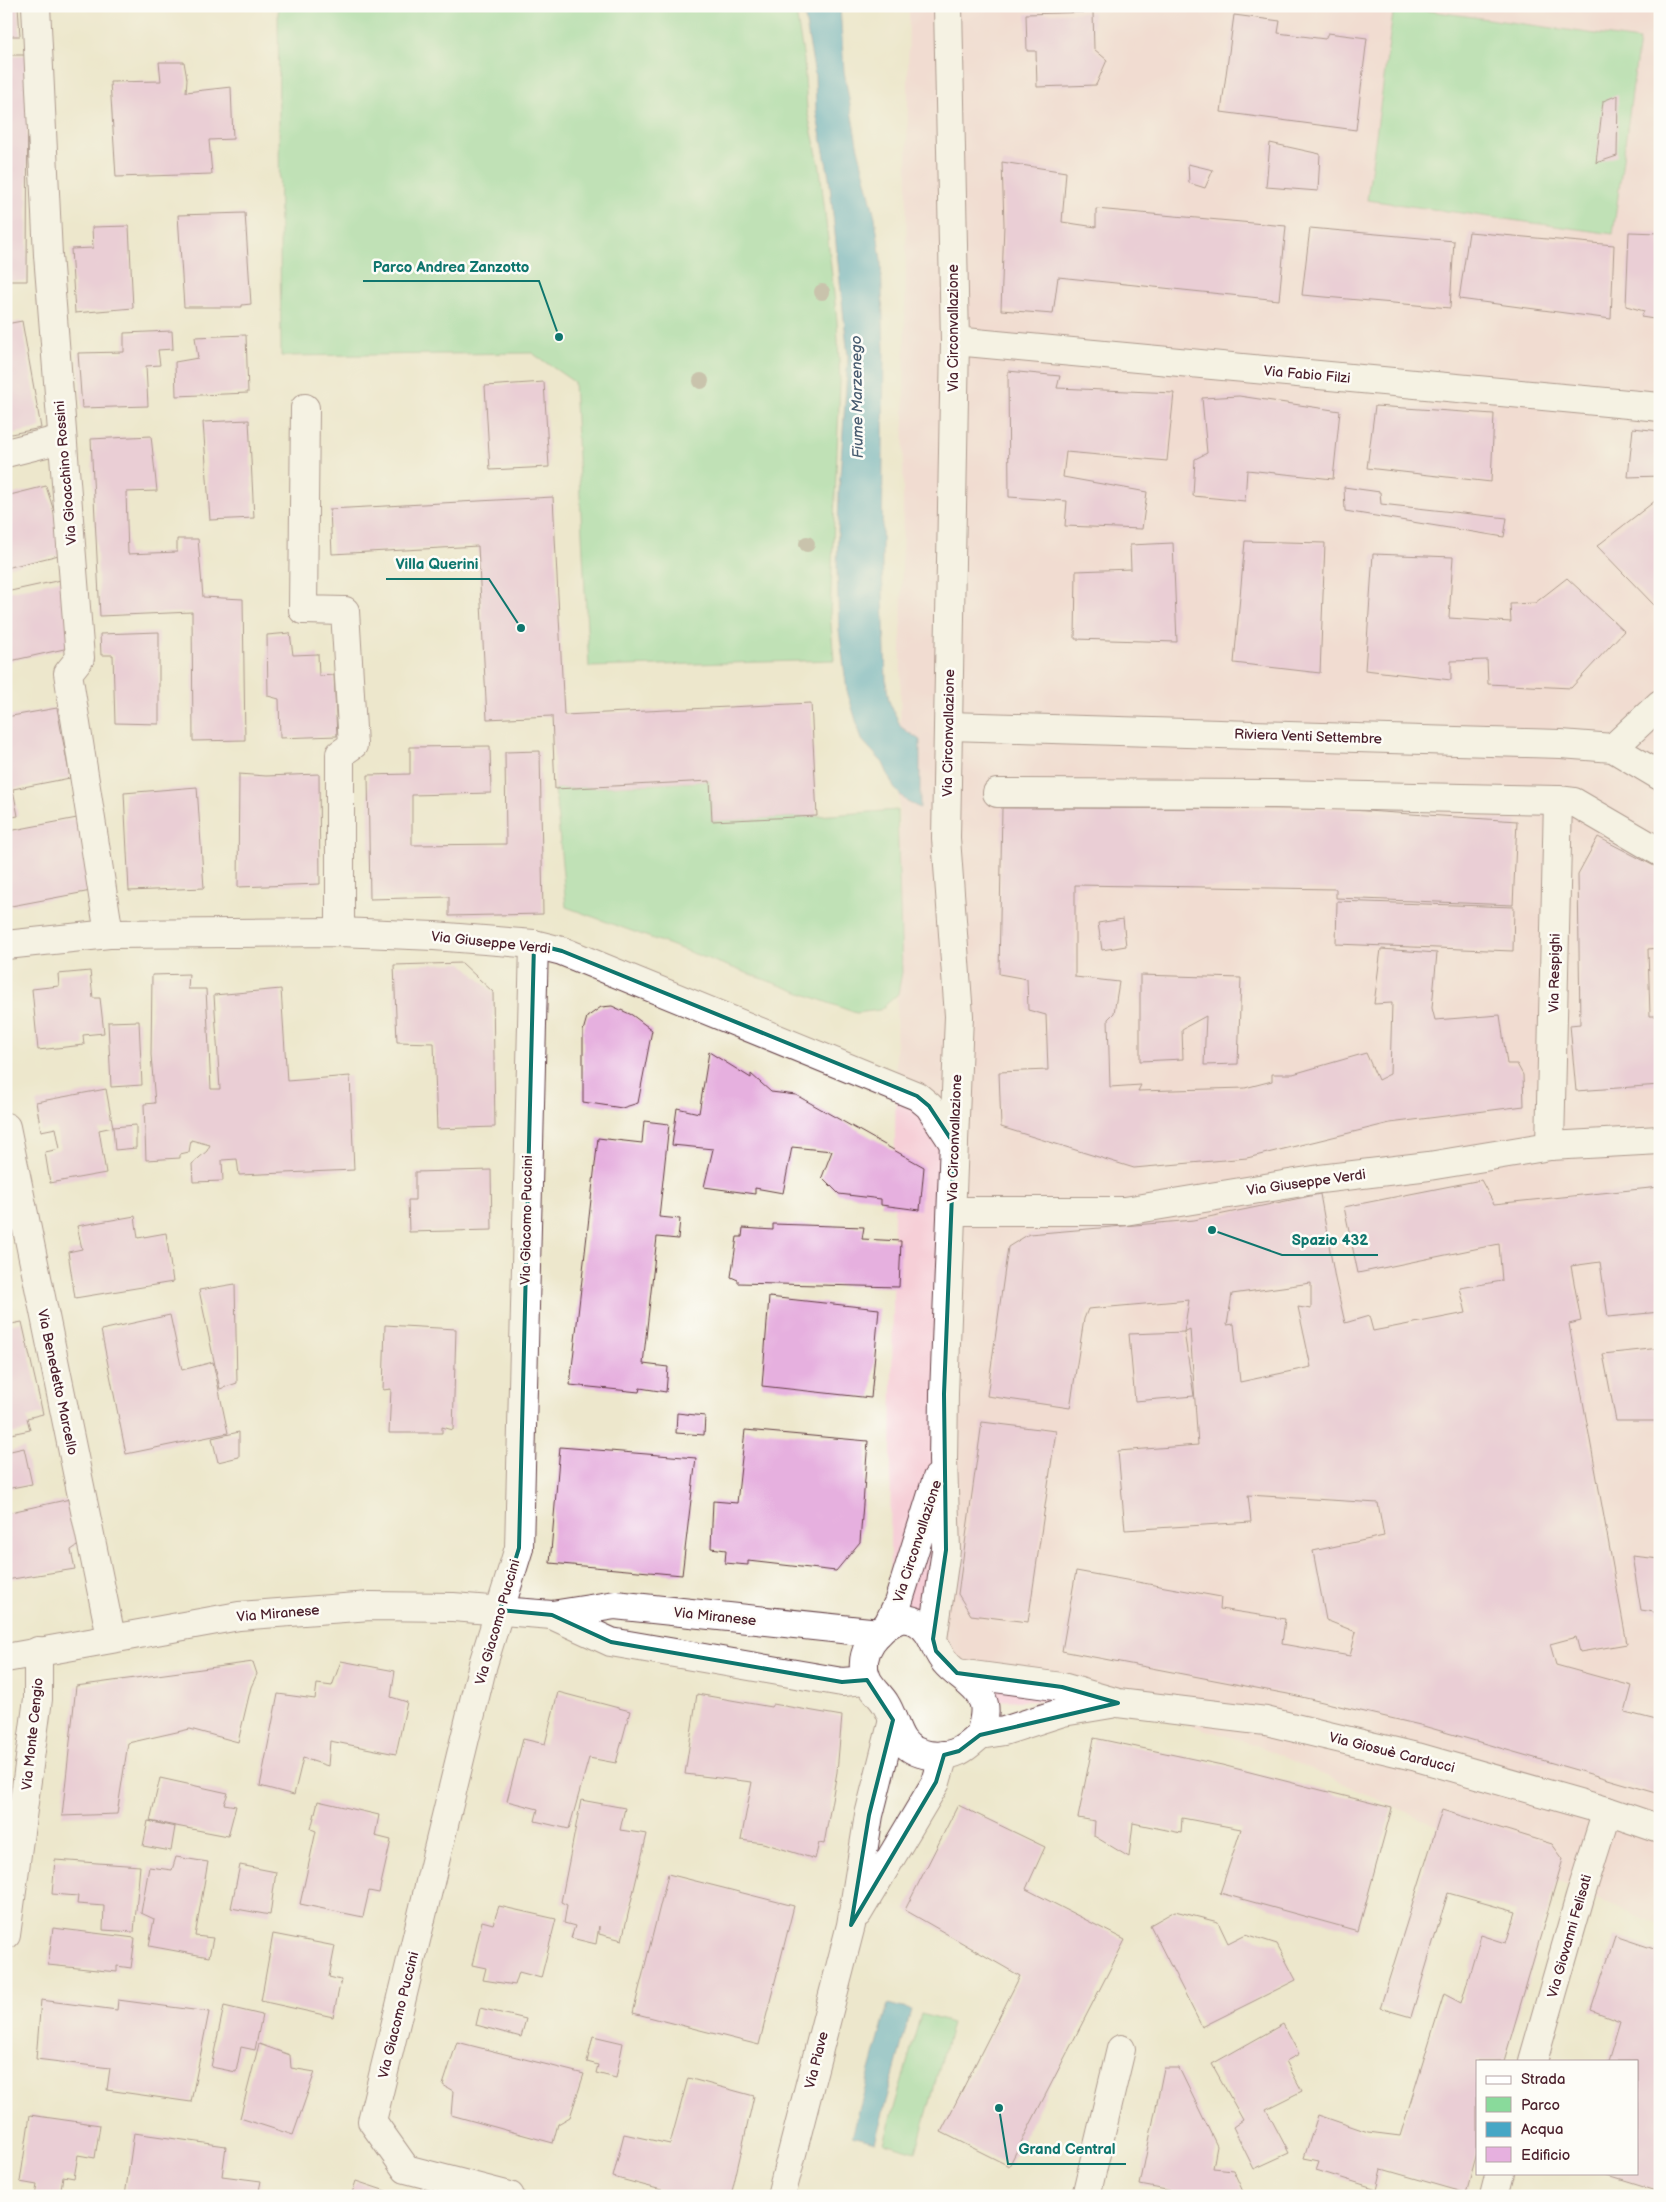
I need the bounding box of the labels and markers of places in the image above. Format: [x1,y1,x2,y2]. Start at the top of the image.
callout: Parco Andrea Zanzotto [363,251,539,281]
callout: Villa Querini [386,549,489,579]
callout: Spazio 432 [1282,1225,1378,1255]
callout: Grand Central [1008,2134,1126,2164]

